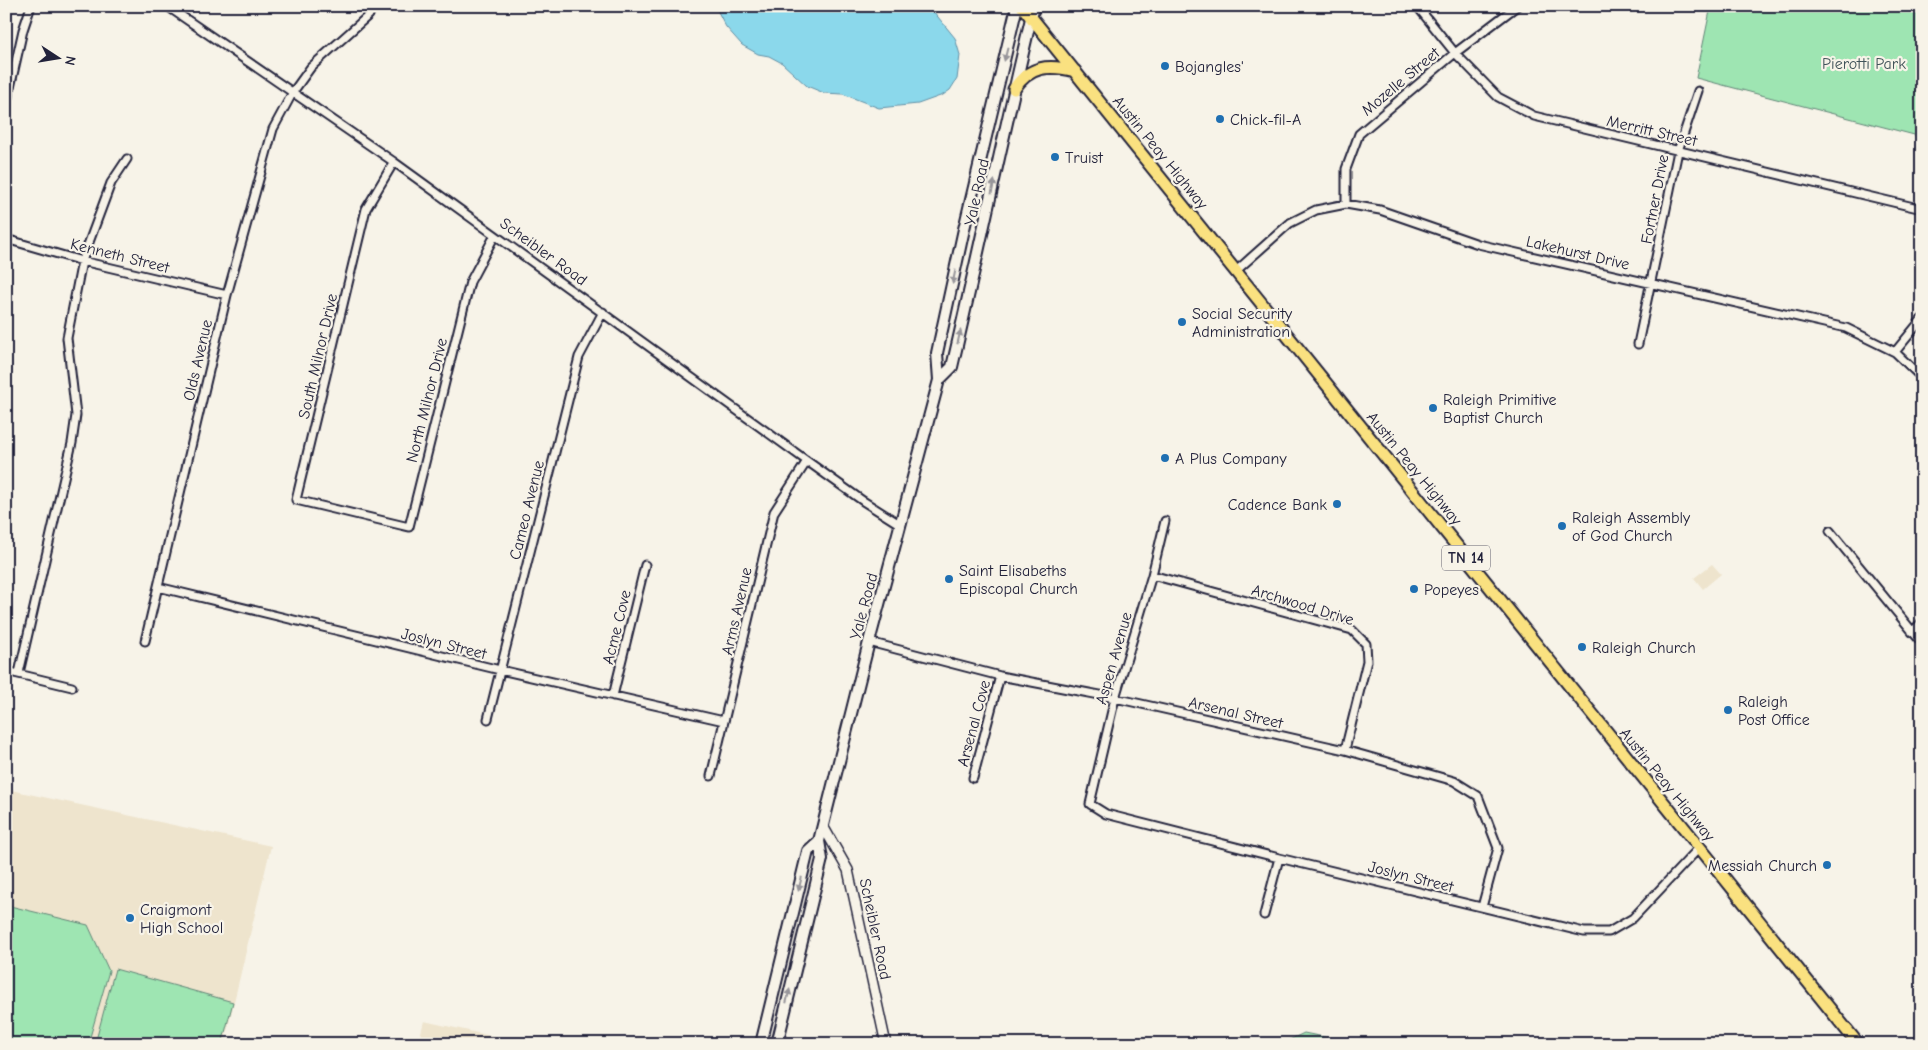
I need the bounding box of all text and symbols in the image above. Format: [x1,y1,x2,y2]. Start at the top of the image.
north arrow [32,32,82,82]
street label: Mozelle Street [1358,44,1444,120]
one-way arrow [1002,46,1010,61]
text: N [61,54,79,67]
park label: Pierotti Park [1822,55,1906,73]
place label: Bojangles' [1175,58,1244,76]
marker: Bojangles' [1159,60,1171,72]
street label: Austin Peay Highway [1109,92,1212,214]
place label: Chick-fil-A [1230,111,1301,129]
street label: Merritt Street [1605,112,1699,150]
marker: Chick-fil-A [1214,113,1226,125]
place label: Truist [1065,149,1103,167]
marker: Truist [1049,151,1061,163]
street label: Fortner Drive [1637,153,1672,245]
street label: Yale Road [961,157,993,227]
one-way arrow [989,180,997,195]
street label: Scheibler Road [496,214,590,289]
street label: Lakehurst Drive [1524,232,1631,274]
street label: Kenneth Street [68,235,171,277]
one-way arrow [949,269,957,285]
street label: South Milnor Drive [295,292,341,421]
place label: Social Security Administration [1192,305,1293,341]
marker: Social Security Administration [1176,316,1188,328]
street label: Olds Avenue [180,318,216,403]
one-way arrow [955,330,963,345]
street label: North Milnor Drive [403,336,451,464]
place label: Raleigh Primitive Baptist Church [1443,391,1557,427]
marker: Raleigh Primitive Baptist Church [1427,402,1439,414]
street label: Austin Peay Highway [1363,408,1466,530]
place label: A Plus Company [1175,450,1287,468]
marker: A Plus Company [1159,452,1171,464]
street label: Cameo Avenue [506,459,548,562]
place label: Cadence Bank [1228,496,1327,514]
marker: Cadence Bank [1331,498,1343,510]
place label: Raleigh Assembly of God Church [1572,509,1691,545]
marker: Raleigh Assembly of God Church [1556,520,1568,532]
road number: TN 14 [1442,546,1490,570]
place label: Saint Elisabeths Episcopal Church [959,562,1078,598]
street label: Arms Avenue [718,566,756,657]
street label: Yale Road [846,571,881,642]
marker: Saint Elisabeths Episcopal Church [943,573,955,585]
street label: Archwood Drive [1249,581,1356,629]
place label: Popeyes [1424,581,1479,599]
marker: Popeyes [1408,583,1420,595]
street label: Acme Cove [599,588,635,666]
street label: Aspen Avenue [1092,610,1136,707]
street label: Joslyn Street [399,625,489,663]
place label: Raleigh Church [1592,639,1696,657]
marker: Raleigh Church [1576,641,1588,653]
street label: Arsenal Cove [954,678,994,768]
street label: Arsenal Street [1187,693,1285,733]
place label: Raleigh Post Office [1738,693,1810,729]
marker: Raleigh Post Office [1722,704,1734,716]
street label: Austin Peay Highway [1616,724,1719,846]
place label: Messiah Church [1708,857,1817,875]
street label: Joslyn Street [1366,858,1456,896]
marker: Messiah Church [1821,859,1833,871]
one-way arrow [796,877,804,892]
street label: Scheibler Road [856,877,895,981]
place label: Craigmont High School [140,901,223,937]
marker: Craigmont High School [124,912,136,924]
one-way arrow [785,989,793,1004]

